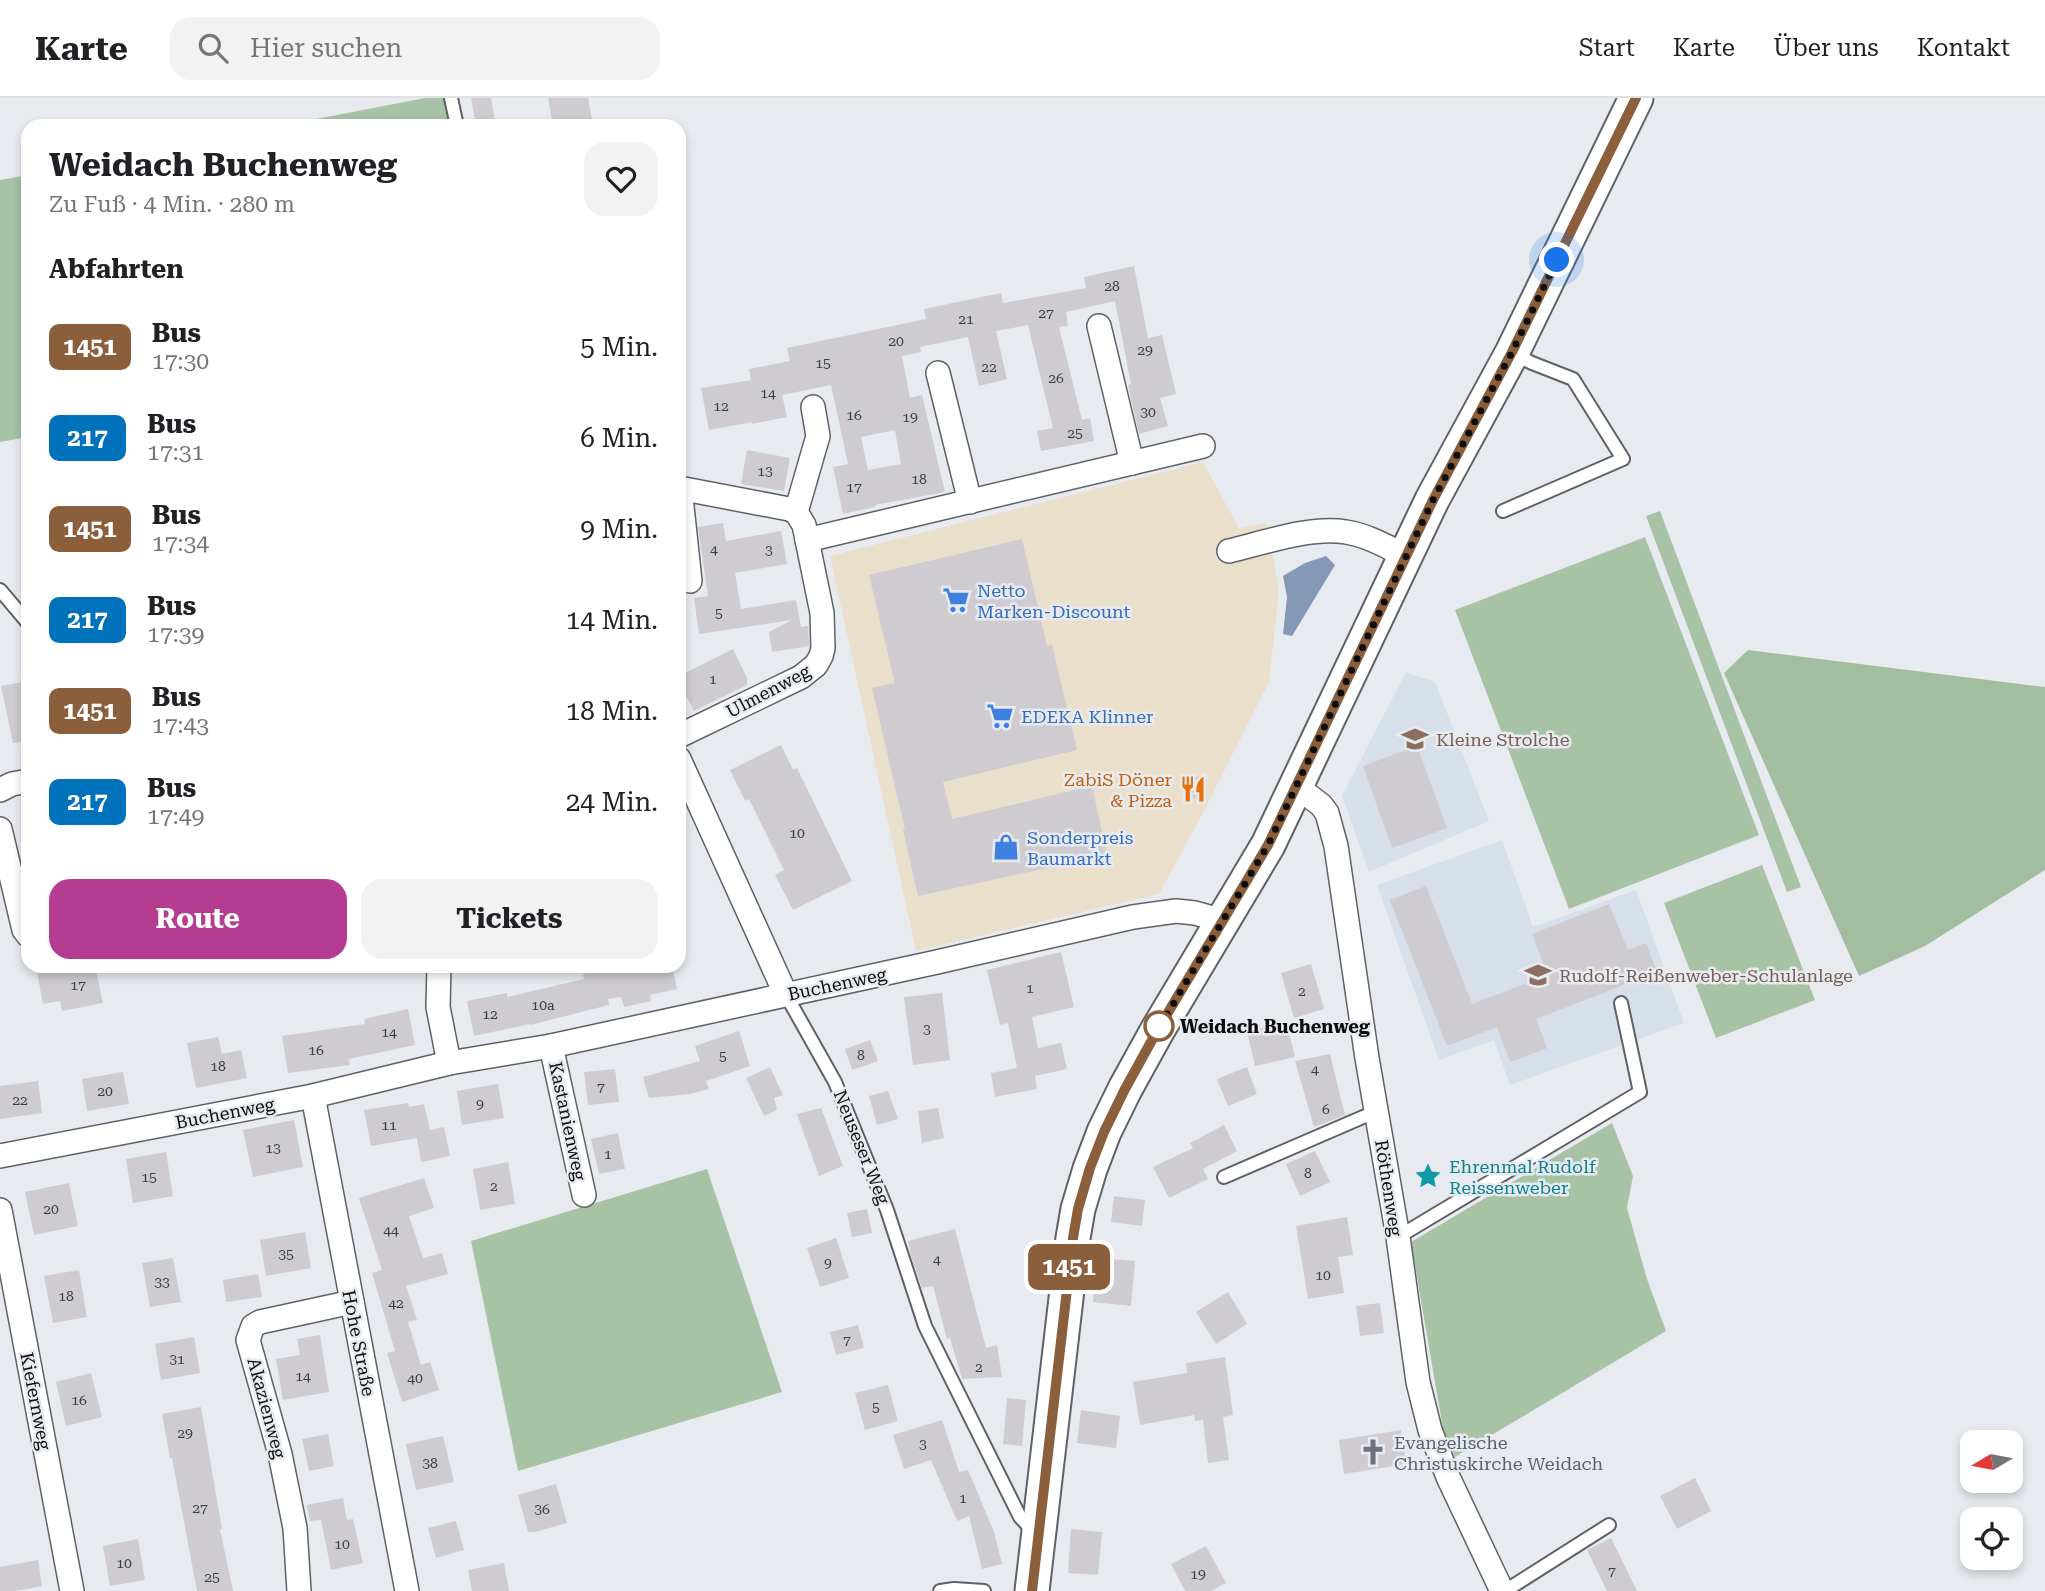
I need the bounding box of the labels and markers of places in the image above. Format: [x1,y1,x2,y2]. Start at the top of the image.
place label: Netto Marken-Discount [977,580,1131,622]
supermarket icon: Netto Marken-Discount [941,585,971,615]
supermarket icon: EDEKA Klinner [985,701,1015,731]
place label: EDEKA Klinner [1021,706,1154,727]
school or university icon: Kleine Strolche [1400,724,1430,754]
place label: Kleine Strolche [1436,729,1570,750]
place label: ZabiS Döner & Pizza [1064,769,1172,811]
restaurant icon: ZabiS Döner & Pizza [1178,774,1208,804]
place label: Sonderpreis Baumarkt [1027,827,1133,869]
shop icon: Sonderpreis Baumarkt [991,832,1021,862]
school or university icon: Rudolf-Reißenweber-Schulanlage [1523,960,1553,990]
place label: Rudolf-Reißenweber-Schulanlage [1559,965,1853,986]
marker: Weidach Buchenweg [1144,1011,1174,1041]
place label: Weidach Buchenweg [1180,1016,1371,1037]
place label: Ehrenmal Rudolf Reissenweber [1449,1156,1597,1198]
place icon: Ehrenmal Rudolf Reissenweber [1413,1161,1443,1191]
place label: Evangelische Christuskirche Weidach [1394,1432,1604,1474]
church icon: Evangelische Christuskirche Weidach [1358,1437,1388,1467]

